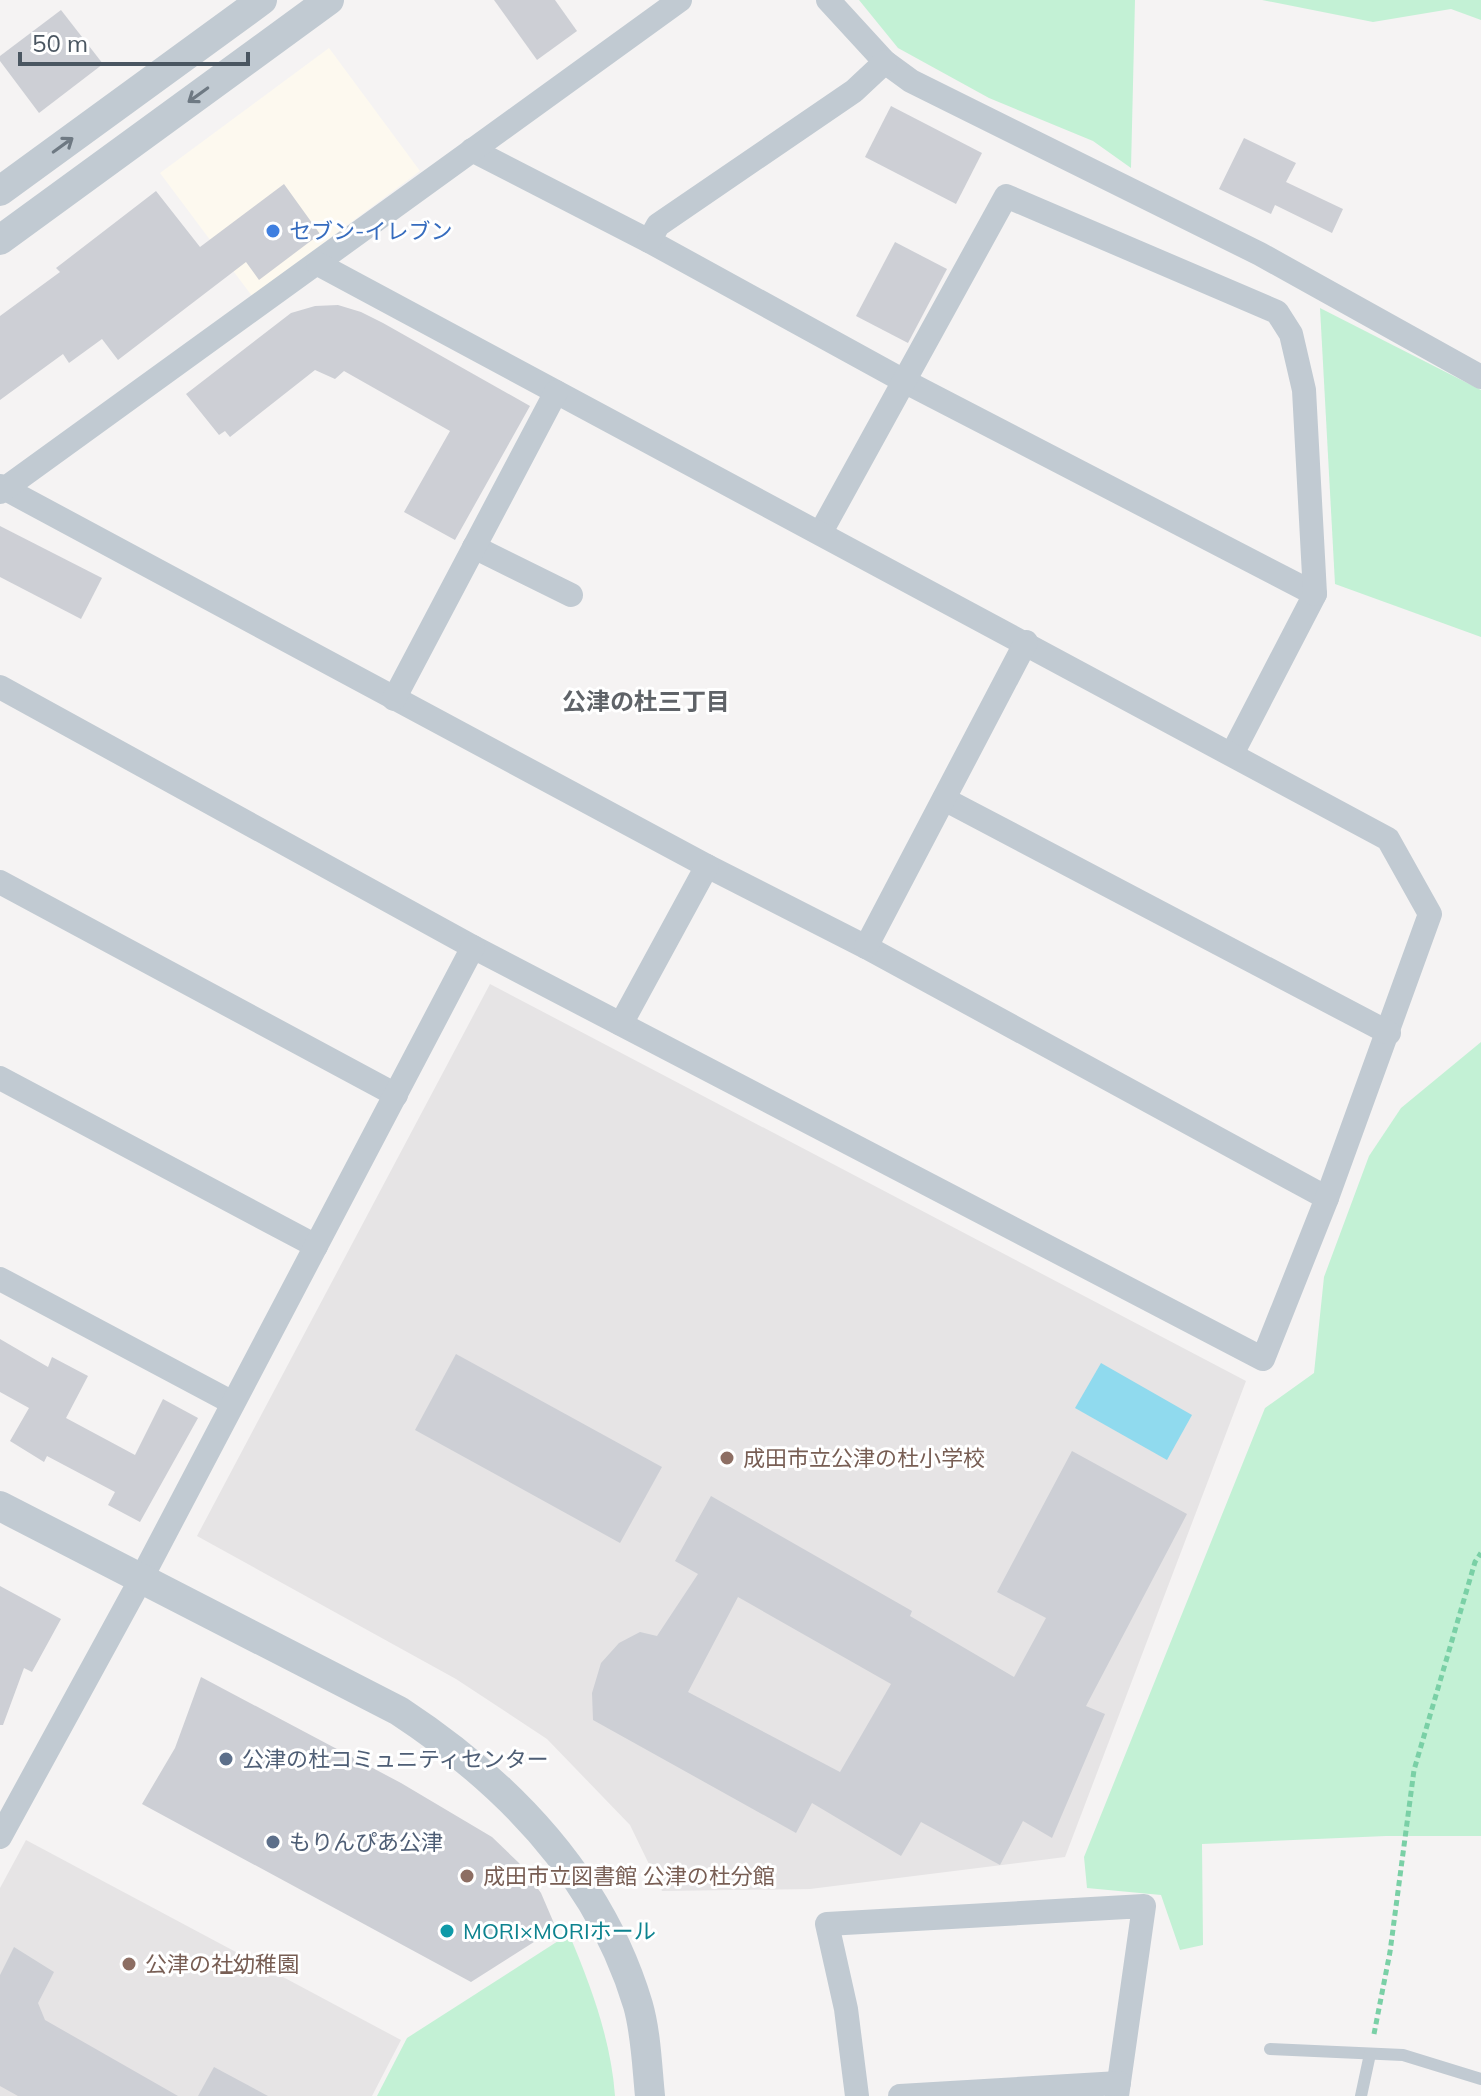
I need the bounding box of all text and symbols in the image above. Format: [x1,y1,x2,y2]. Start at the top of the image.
scale bar [20,16,248,66]
text: 50 m [32,28,88,58]
one-way arrow [188,87,209,104]
one-way arrow [52,137,73,154]
place label: セブン-イレブン [289,217,452,245]
marker: セブン-イレブン [264,222,282,240]
district label: 公津の杜三丁目 [562,686,730,716]
place label: 成田市立公津の杜小学校 [743,1444,985,1472]
marker: 成田市立公津の杜小学校 [718,1449,736,1467]
place label: 公津の杜コミュニティセンター [242,1745,549,1773]
marker: 公津の杜コミュニティセンター [217,1750,235,1768]
place label: もりんぴあ公津 [289,1828,443,1856]
marker: もりんぴあ公津 [264,1833,282,1851]
place label: 成田市立図書館 公津の杜分館 [483,1862,775,1890]
marker: 成田市立図書館 公津の杜分館 [458,1867,476,1885]
place label: MORI×MORIホール [463,1917,656,1945]
marker: MORI×MORIホール [438,1922,456,1940]
place label: 公津の社幼稚園 [145,1950,299,1978]
marker: 公津の社幼稚園 [120,1955,138,1973]

